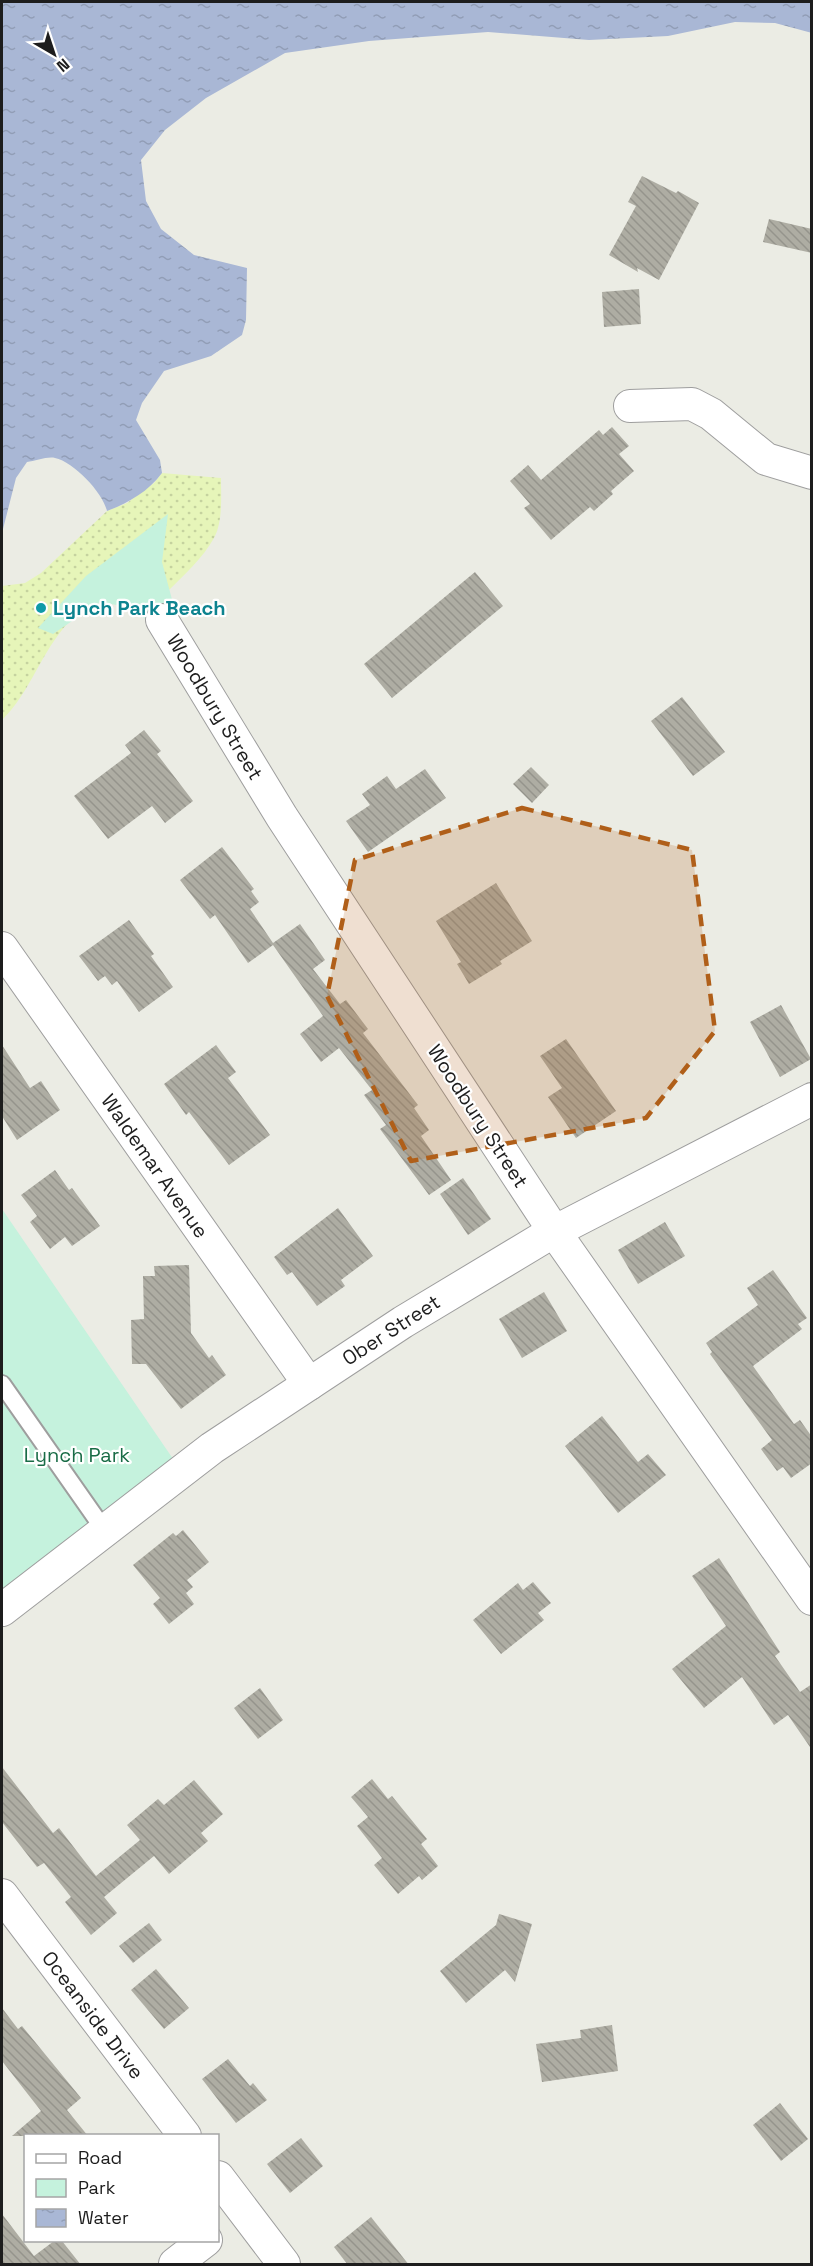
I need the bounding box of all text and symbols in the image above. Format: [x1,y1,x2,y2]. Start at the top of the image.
north arrow [24,24,84,84]
text: N [52,54,74,77]
place label: Lynch Park Beach [53,595,226,621]
marker: Lynch Park Beach [34,601,48,615]
street label: Woodbury Street [161,629,269,785]
street label: Woodbury Street [422,1039,534,1193]
street label: Waldemar Avenue [96,1089,214,1243]
street label: Ober Street [337,1289,445,1371]
park label: Lynch Park [24,1442,130,1468]
street label: Oceanside Drive [36,1946,150,2084]
legend [24,2134,219,2242]
text: Road [78,2146,122,2169]
text: Park [78,2176,116,2199]
text: Water [78,2206,129,2229]

